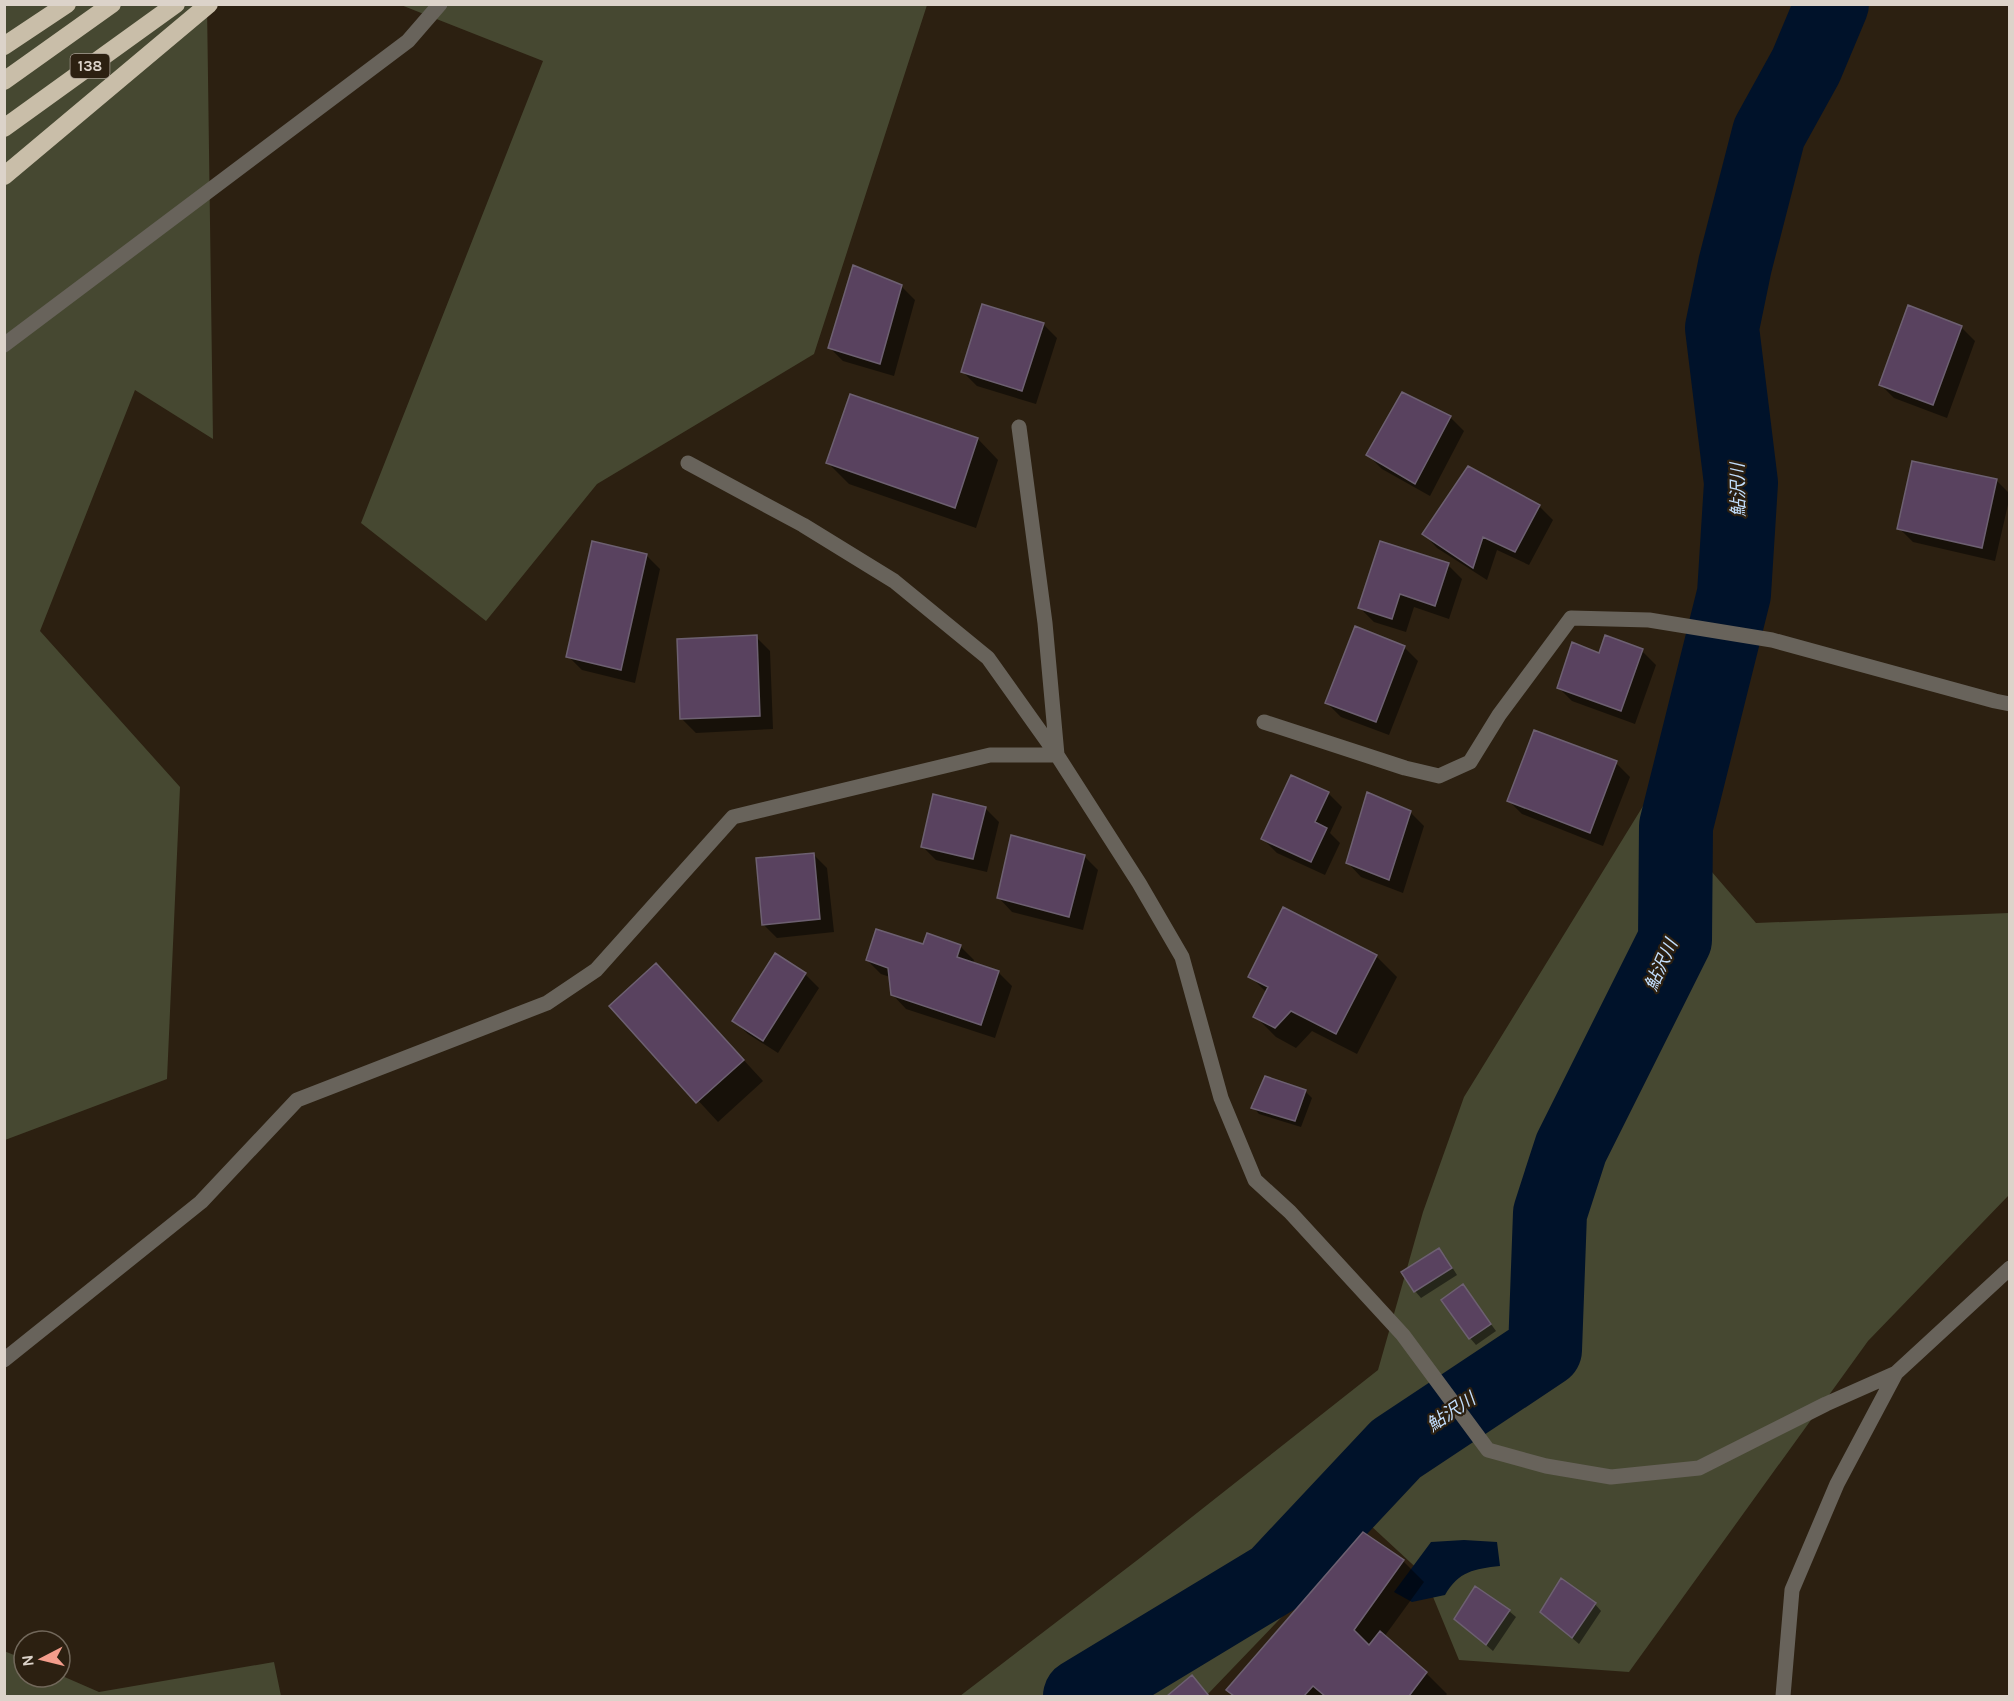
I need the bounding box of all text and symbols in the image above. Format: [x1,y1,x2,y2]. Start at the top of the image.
road number: 138 [70,54,110,78]
water label: 鮎沢川 [1726,461,1749,517]
water label: 鮎沢川 [1640,934,1683,994]
water label: 鮎沢川 [1422,1387,1481,1436]
north arrow [12,1629,72,1689]
text: N [17,1654,38,1668]

